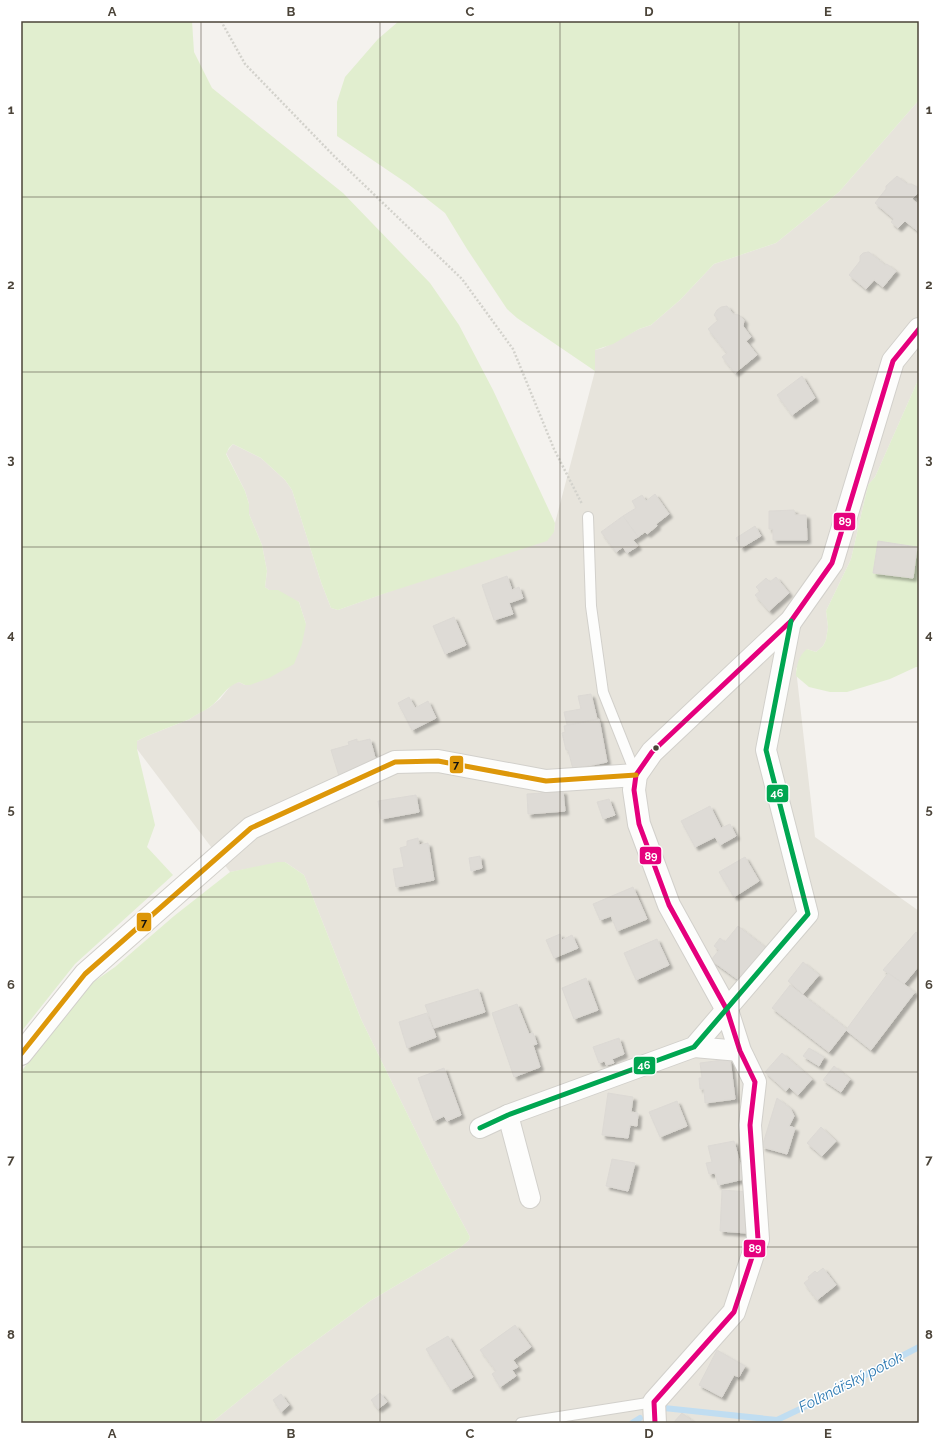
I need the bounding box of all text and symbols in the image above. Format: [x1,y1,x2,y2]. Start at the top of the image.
text: A [108,4,117,19]
text: B [287,4,296,19]
text: C [466,4,475,19]
text: D [644,4,654,19]
text: E [824,4,832,19]
text: 1 [8,102,15,117]
text: 1 [926,102,933,117]
text: 2 [7,277,15,292]
text: 2 [925,277,933,292]
text: 3 [7,452,15,467]
text: 3 [925,452,933,467]
line badge: 89 [833,512,856,531]
text: 89 [838,515,852,528]
text: 4 [7,627,15,642]
text: 4 [925,627,933,642]
unlabelled marker [651,743,661,753]
line badge: 7 [449,755,464,774]
text: 7 [453,758,460,771]
line badge: 46 [766,784,789,803]
text: 46 [771,787,784,800]
text: 5 [7,802,15,817]
text: 5 [925,802,933,817]
line badge: 89 [639,846,662,865]
text: 89 [644,850,658,863]
line badge: 7 [136,912,152,932]
text: 7 [141,916,148,929]
text: 6 [7,977,15,992]
text: 6 [925,977,933,992]
line badge: 46 [633,1056,656,1075]
text: 46 [638,1059,651,1072]
text: 7 [7,1152,15,1167]
text: 7 [925,1152,933,1167]
line badge: 89 [743,1239,766,1258]
text: 89 [748,1242,762,1255]
text: 8 [7,1327,15,1342]
text: 8 [925,1327,933,1342]
water label: Folknářský potok [795,1348,907,1416]
text: A [108,1426,117,1441]
text: B [287,1426,296,1441]
text: C [466,1426,475,1441]
text: D [644,1426,654,1441]
text: E [824,1426,832,1441]

